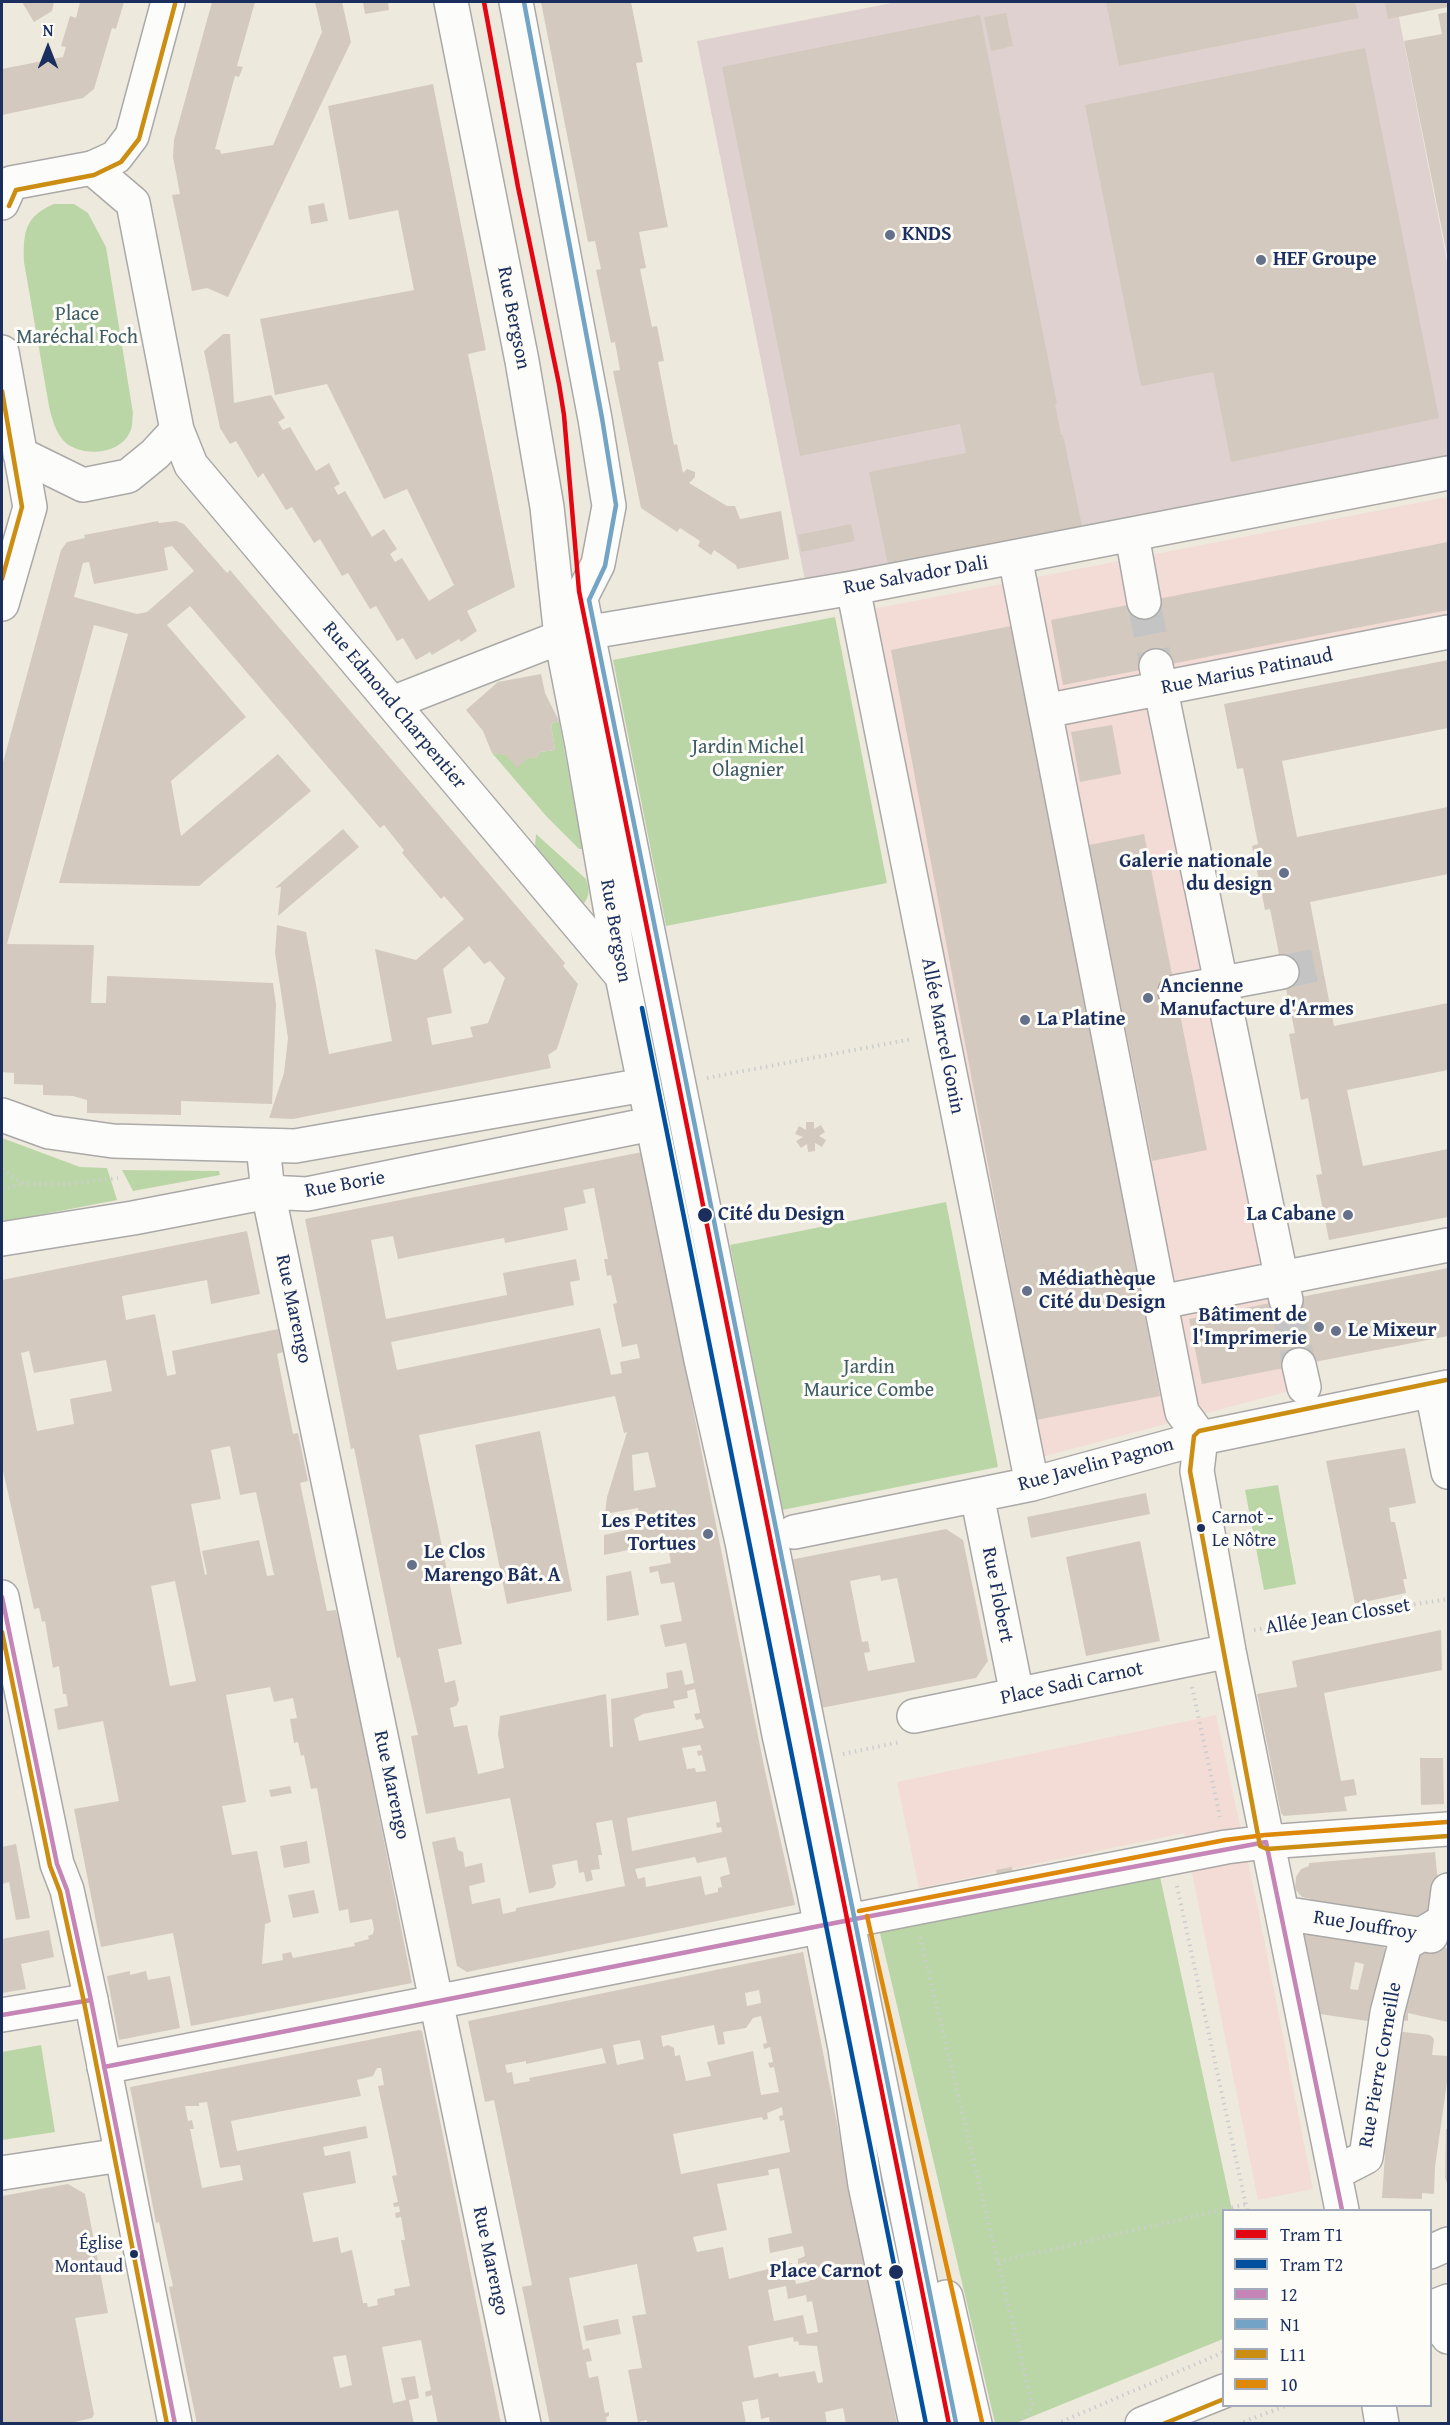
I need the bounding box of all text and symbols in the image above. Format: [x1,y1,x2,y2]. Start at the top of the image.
north arrow [18,18,78,78]
text: N [43,18,53,42]
place label: KNDS [902,223,952,247]
marker: KNDS [883,228,897,242]
place label: HEF Groupe [1273,248,1377,272]
marker: HEF Groupe [1254,253,1268,267]
street label: Rue Bergson [491,264,535,372]
park label: Place Maréchal Foch [16,303,138,350]
street label: Rue Salvador Dali [842,551,990,601]
street label: Rue Edmond Charpentier [317,617,471,795]
street label: Rue Marius Patinaud [1159,644,1335,700]
park label: Jardin Michel Olagnier [692,736,804,783]
place label: Galerie nationale du design [1119,850,1272,897]
marker: Galerie nationale du design [1277,866,1291,880]
street label: Rue Bergson [594,878,636,984]
street label: Allée Marcel Gonin [915,956,969,1116]
place label: Ancienne Manufacture d'Armes [1160,975,1354,1022]
marker: Ancienne Manufacture d'Armes [1141,991,1155,1005]
place label: La Platine [1037,1008,1126,1032]
marker: La Platine [1018,1013,1032,1027]
street label: Rue Borie [303,1166,387,1204]
place label: Cité du Design [718,1203,845,1227]
place label: La Cabane [1247,1203,1336,1227]
marker: Cité du Design [696,1206,714,1224]
marker: La Cabane [1341,1208,1355,1222]
street label: Rue Marengo [270,1252,316,1366]
place label: Médiathèque Cité du Design [1039,1268,1166,1315]
marker: Médiathèque Cité du Design [1020,1284,1034,1298]
place label: Bâtiment de l'Imprimerie [1192,1304,1307,1351]
place label: Le Mixeur [1348,1319,1437,1343]
marker: Bâtiment de l'Imprimerie [1312,1320,1326,1334]
marker: Le Mixeur [1329,1324,1343,1338]
park label: Jardin Maurice Combe [804,1356,934,1403]
street label: Rue Javelin Pagnon [1016,1433,1176,1497]
place label: Carnot - Le Nôtre [1212,1507,1276,1550]
place label: Les Petites Tortues [602,1510,696,1557]
marker: Carnot - Le Nôtre [1195,1522,1207,1534]
marker: Les Petites Tortues [701,1527,715,1541]
place label: Le Clos Marengo Bât. A [424,1541,561,1588]
street label: Rue Flobert [976,1545,1018,1645]
marker: Le Clos Marengo Bât. A [405,1558,419,1572]
street label: Allée Jean Closset [1264,1594,1412,1640]
street label: Place Sadi Carnot [998,1657,1146,1711]
street label: Rue Marengo [368,1728,414,1842]
street label: Rue Jouffroy [1312,1906,1418,1946]
street label: Rue Pierre Corneille [1355,1980,1407,2150]
street label: Rue Marengo [467,2204,513,2318]
legend [1222,2209,1432,2407]
text: Tram T1 [1280,2221,1343,2248]
place label: Église Montaud [55,2233,123,2276]
marker: Église Montaud [128,2248,140,2260]
text: Tram T2 [1280,2251,1343,2278]
place label: Place Carnot [770,2260,882,2284]
marker: Place Carnot [887,2263,905,2281]
text: 12 [1280,2281,1297,2308]
text: N1 [1280,2311,1300,2338]
text: L11 [1280,2341,1306,2368]
text: 10 [1280,2371,1297,2398]

